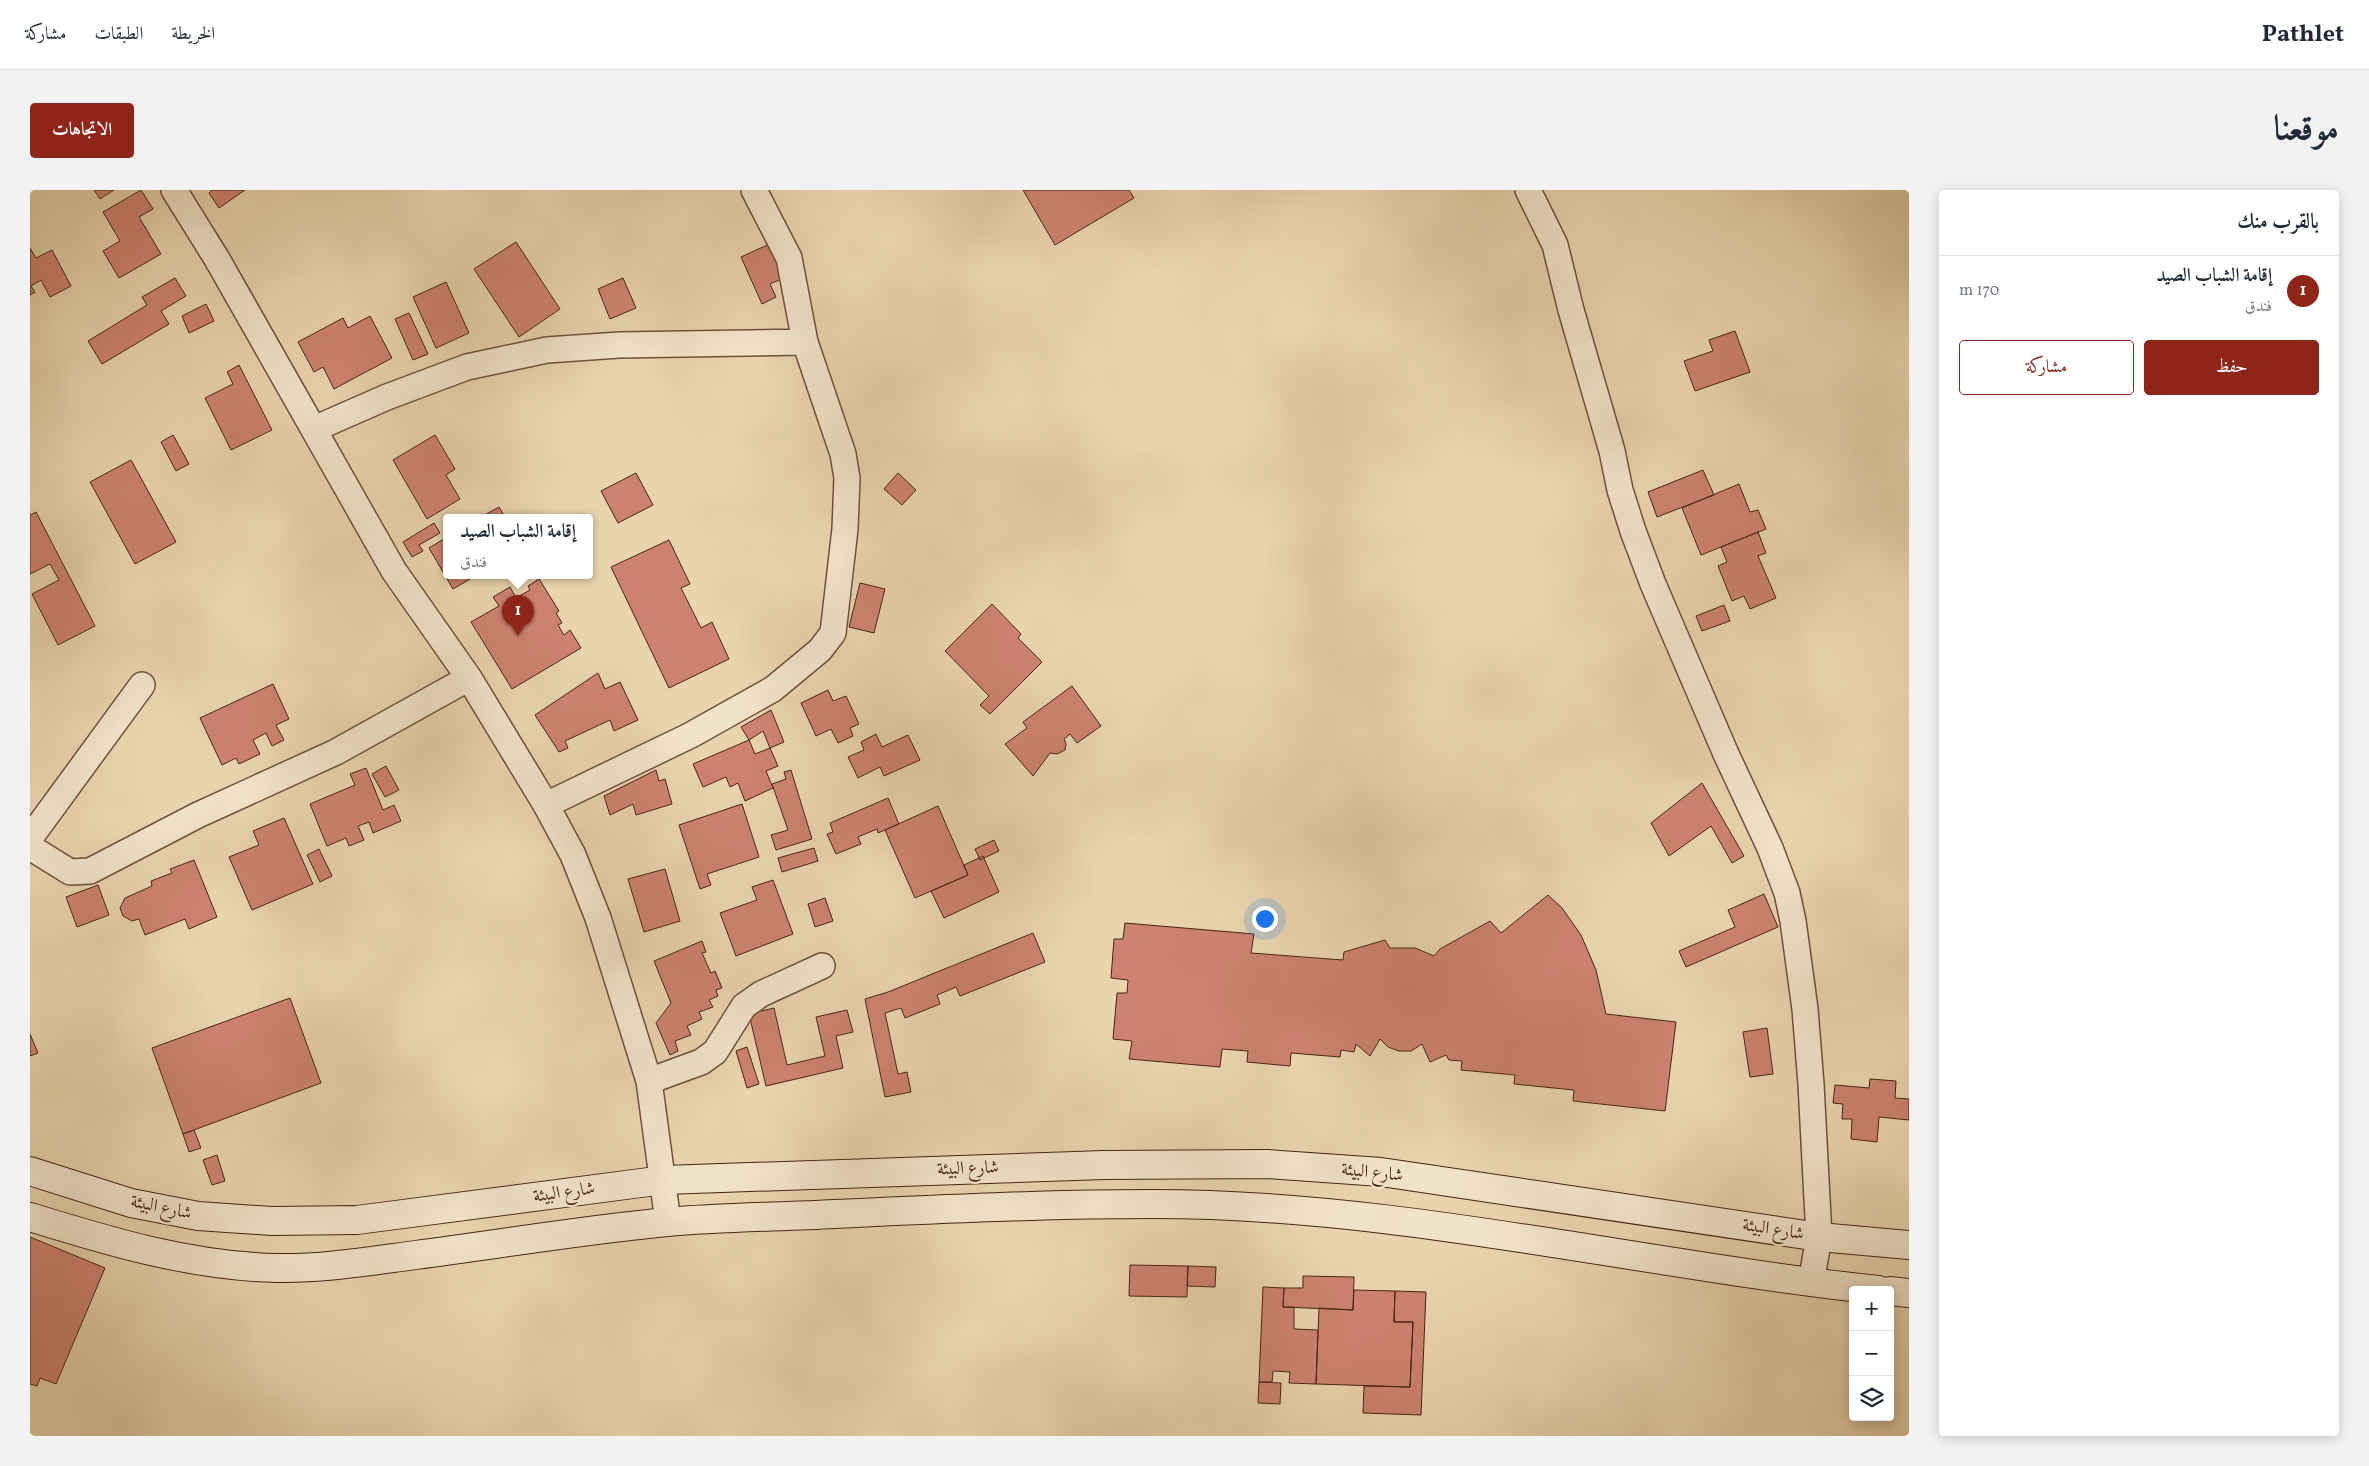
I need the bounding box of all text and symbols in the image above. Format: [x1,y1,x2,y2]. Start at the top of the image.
text: Pathlet [2262,18,2344,52]
text: مشاركة [25,22,66,47]
text: الطبقات [94,22,143,47]
text: الخريطة [171,22,215,47]
button: الاتجاهات [30,103,134,158]
text: موقعنا [2274,106,2339,154]
text: بالقرب منك [2237,208,2319,237]
text: إقامة الشباب الصيد [2156,263,2272,289]
text: 170 m [1959,280,1999,302]
text: 1 [2300,280,2306,302]
text: فندق [2245,296,2272,318]
button: مشاركة [1959,340,2134,395]
button: حفظ [2144,340,2319,395]
popup [443,514,593,579]
text: إقامة الشباب الصيد [460,519,576,545]
text: فندق [460,552,487,574]
pin: 1 [502,595,534,636]
your location [1252,906,1278,932]
street label: شارع البيئة [937,1155,999,1184]
street label: شارع البيئة [1340,1157,1404,1190]
street label: شارع البيئة [532,1176,597,1211]
street label: شارع البيئة [128,1189,194,1228]
street label: شارع البيئة [1740,1213,1806,1248]
map controls [1849,1286,1894,1421]
button: + [1849,1286,1894,1331]
button: − [1849,1331,1894,1376]
button: layers [1849,1376,1894,1421]

